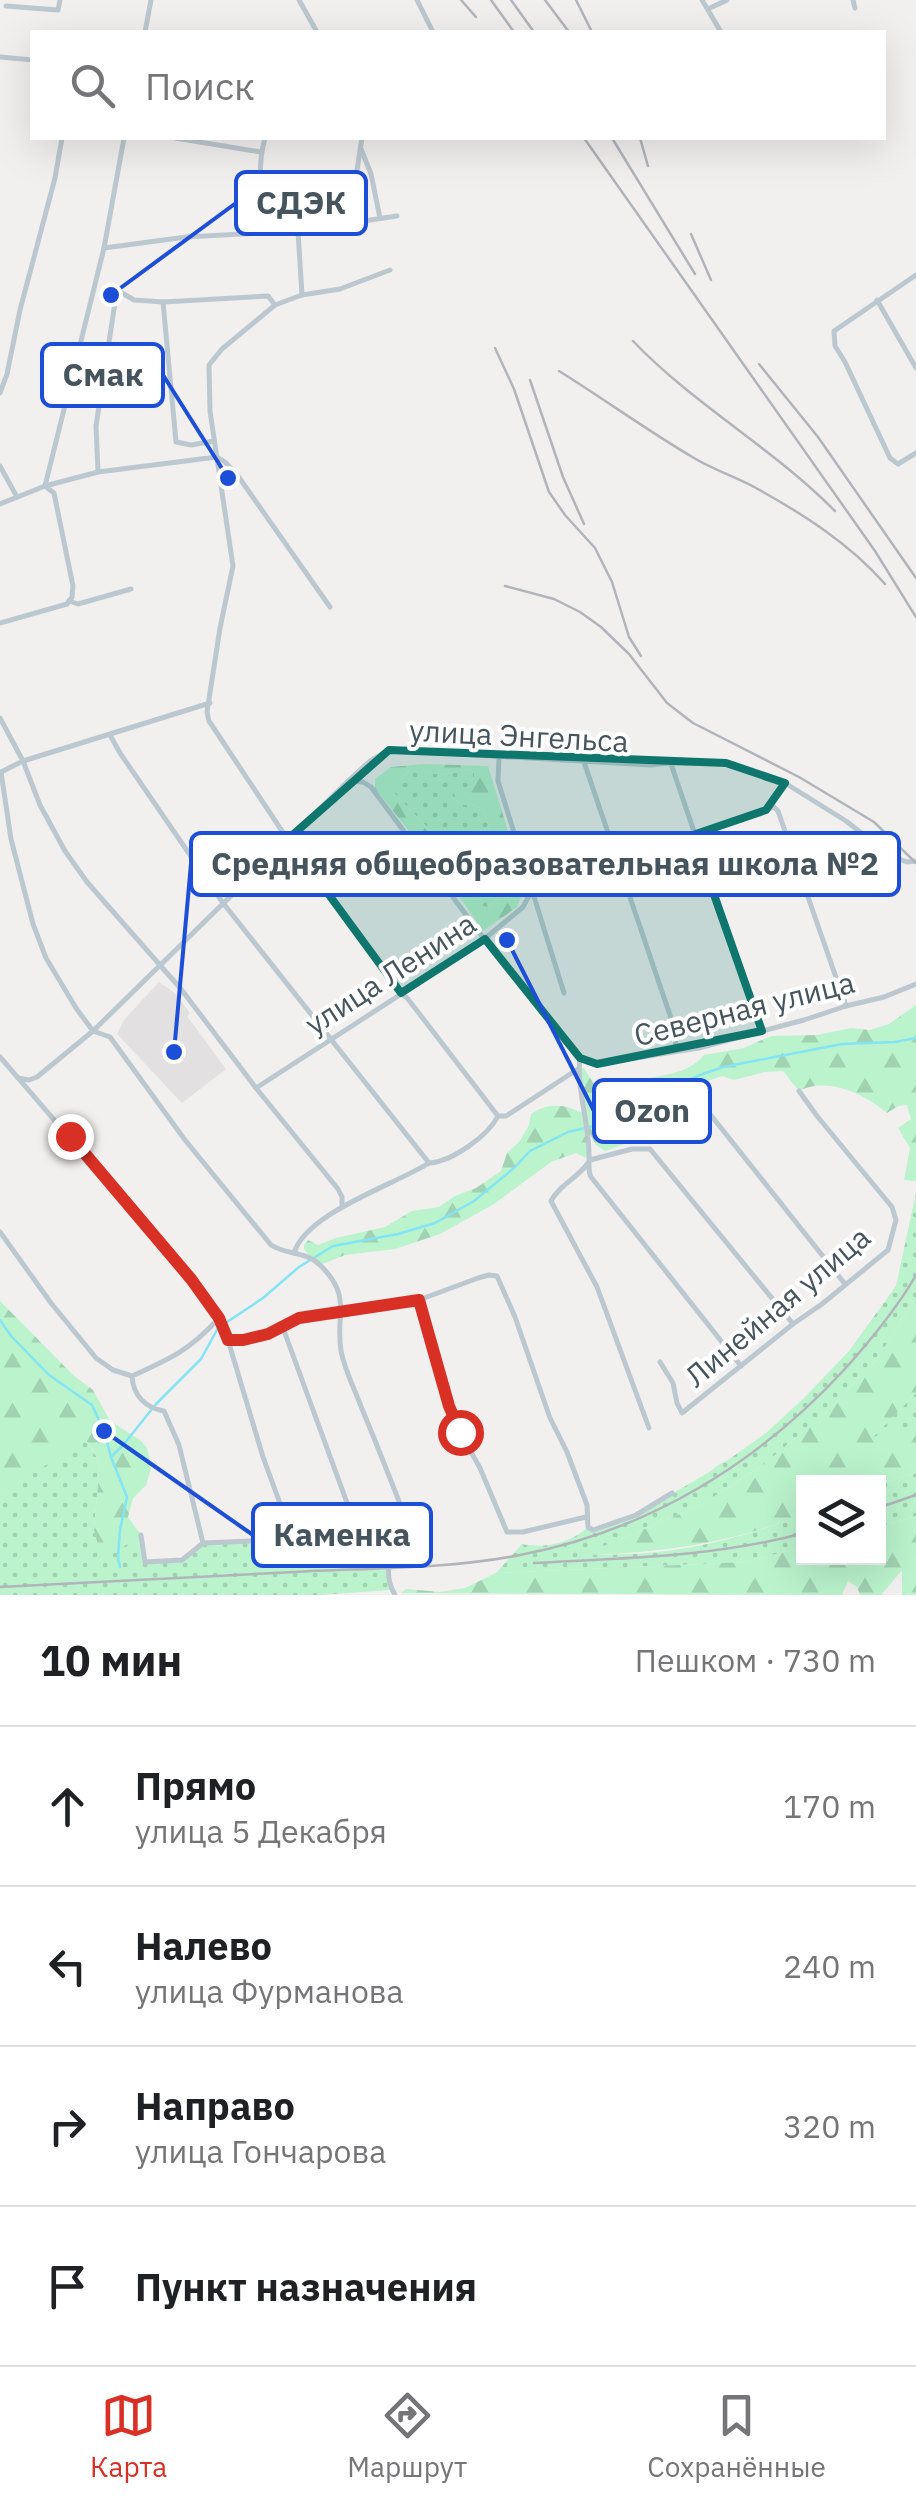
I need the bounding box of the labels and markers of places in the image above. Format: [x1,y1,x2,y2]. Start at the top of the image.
callout: СДЭК [236,172,366,234]
callout: Смак [42,344,163,406]
callout: Средняя общеобразовательная школа №2 [191,833,899,895]
callout: Ozon [594,1080,710,1142]
callout: Каменка [253,1504,431,1566]

